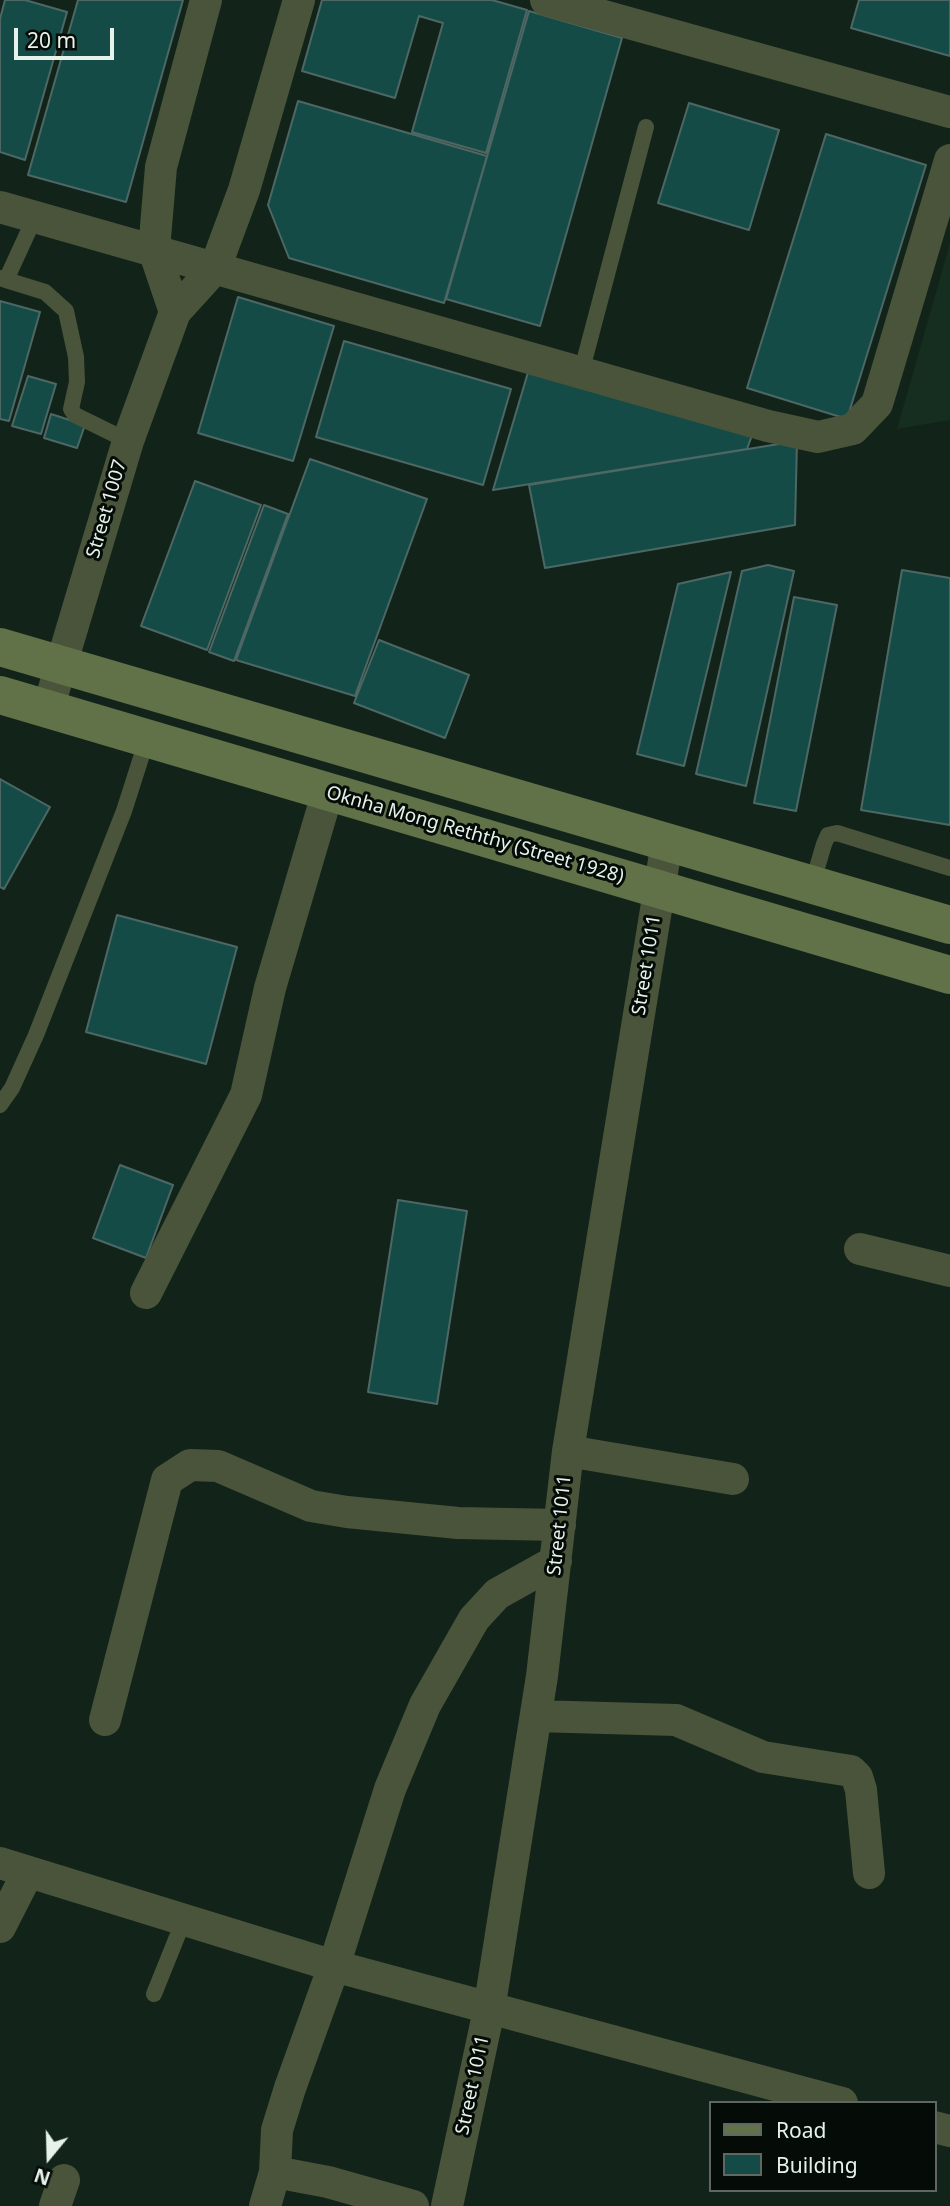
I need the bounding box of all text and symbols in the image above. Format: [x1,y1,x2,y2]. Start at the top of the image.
scale bar [18,14,117,58]
text: 20 m [27,26,76,54]
street label: Street 1007 [82,457,132,561]
street label: Oknha Mong Reththy (Street 1928) [324,782,626,888]
street label: Street 1011 [628,913,666,1017]
street label: Street 1011 [543,1473,577,1577]
street label: Street 1011 [451,2033,495,2137]
legend [708,2101,936,2192]
text: Road [776,2116,826,2144]
north arrow [14,2122,84,2192]
text: Building [776,2151,858,2179]
text: N [31,2162,54,2192]

